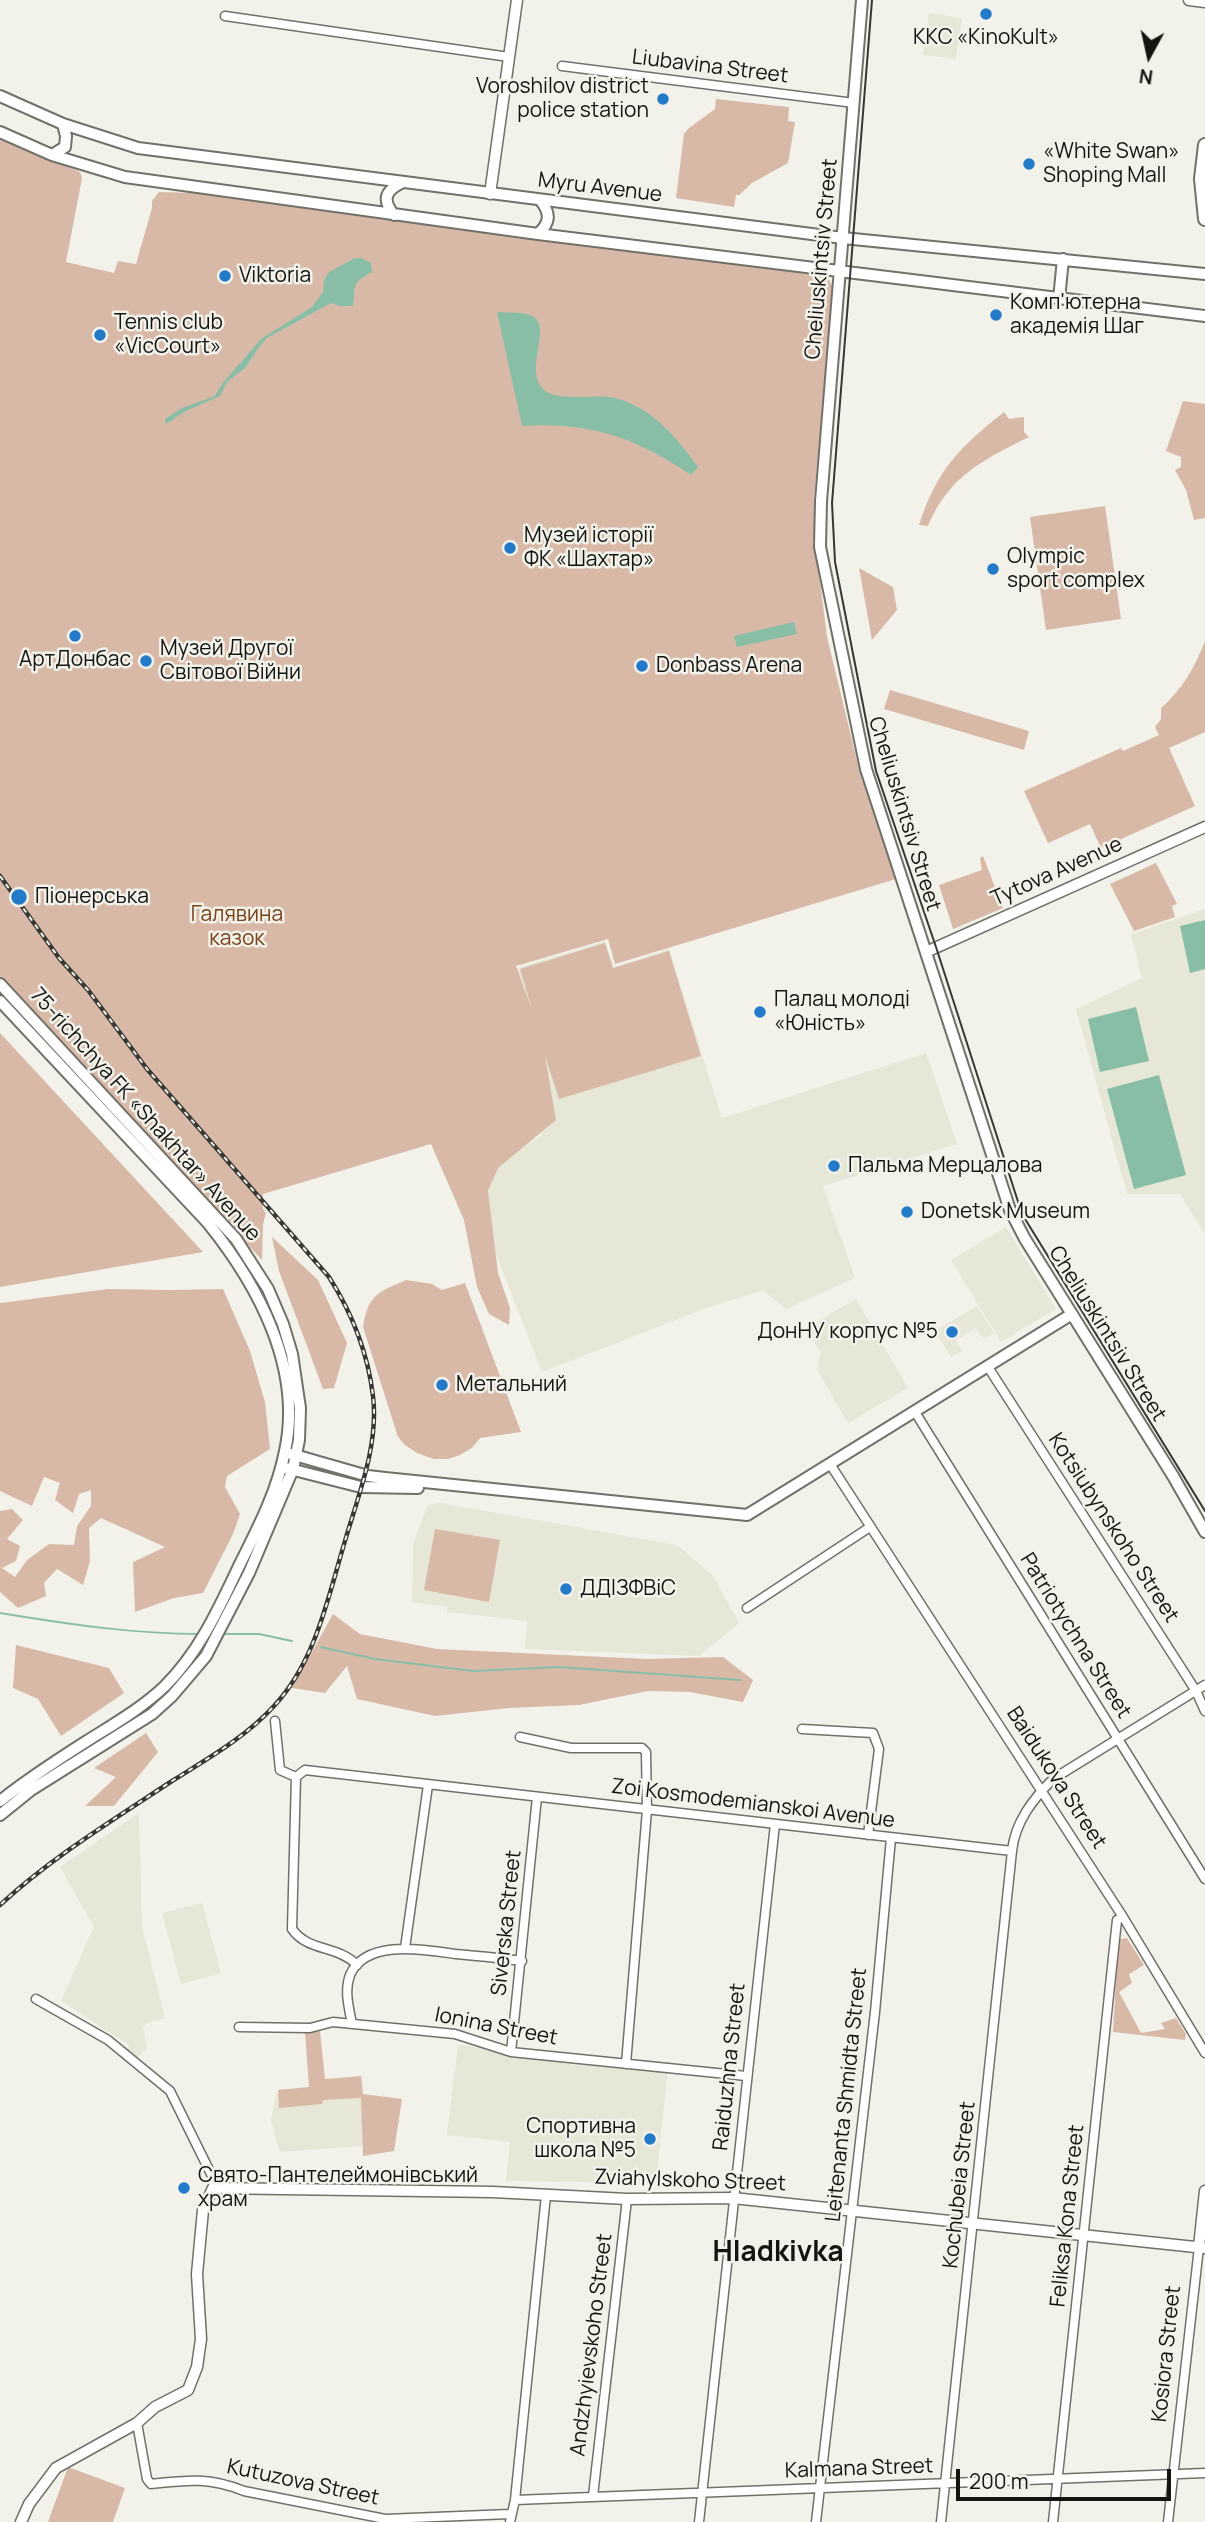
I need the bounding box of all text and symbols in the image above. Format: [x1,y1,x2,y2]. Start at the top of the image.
marker: KKC «KinoKult» [978,6,994,22]
north arrow [1114,21,1184,91]
place label: KKC «KinoKult» [913,25,1059,51]
street label: Liubavina Street [630,45,790,89]
text: N [1138,63,1155,91]
place label: Voroshilov district police station [476,74,649,124]
marker: Voroshilov district police station [655,91,671,107]
place label: «White Swan» Shoping Mall [1043,139,1180,189]
marker: «White Swan» Shoping Mall [1021,156,1037,172]
street label: Cheliuskintsiv Street [801,157,843,361]
street label: Myru Avenue [536,168,664,208]
place label: Viktoria [239,263,311,289]
marker: Viktoria [217,268,233,284]
place label: Комп'ютерна академія Шаг [1010,290,1144,340]
marker: Комп'ютерна академія Шаг [988,307,1004,323]
place label: Tennis club «VicCourt» [114,310,223,360]
marker: Tennis club «VicCourt» [92,327,108,343]
place label: Музей історії ФК «Шахтар» [524,523,654,573]
marker: Музей історії ФК «Шахтар» [502,540,518,556]
place label: Olympic sport complex [1007,544,1145,594]
marker: Olympic sport complex [985,561,1001,577]
marker: АртДонбас [67,628,83,644]
place label: Музей Другої Світової Війни [160,636,301,686]
place label: АртДонбас [19,647,131,673]
marker: Музей Другої Світової Війни [138,653,154,669]
place label: Donbass Arena [656,653,802,679]
marker: Donbass Arena [634,658,650,674]
street label: Cheliuskintsiv Street [862,714,946,914]
street label: Tytova Avenue [988,832,1126,912]
place label: Піонерська [35,884,149,910]
marker: Піонерська [9,887,29,907]
park label: Галявина казок [191,902,283,952]
street label: 75-richchya FK «Shakhtar» Avenue [25,983,265,1247]
place label: Палац молоді «Юність» [774,987,910,1037]
marker: Палац молоді «Юність» [752,1004,768,1020]
place label: Пальма Мерцалова [848,1153,1042,1179]
marker: Пальма Мерцалова [826,1158,842,1174]
place label: Donetsk Museum [921,1199,1090,1225]
marker: Donetsk Museum [899,1204,915,1220]
street label: Cheliuskintsiv Street [1043,1242,1171,1426]
place label: ДонНУ корпус №5 [757,1319,938,1345]
marker: ДонНУ корпус №5 [944,1324,960,1340]
place label: Метальний [456,1372,567,1398]
marker: Метальний [434,1377,450,1393]
street label: Kotsiubynskoho Street [1042,1429,1184,1627]
street label: Patriotychna Street [1014,1549,1136,1723]
place label: ДДІЗФВіС [580,1576,676,1602]
marker: ДДІЗФВіС [558,1581,574,1597]
street label: Baidukova Street [1001,1702,1111,1854]
street label: Zoi Kosmodemianskoi Avenue [610,1774,896,1834]
street label: Siverska Street [487,1849,527,1997]
street label: Leitenanta Shmidta Street [821,1967,873,2223]
street label: Raiduzhna Street [709,1982,751,2152]
street label: Ionina Street [432,2003,560,2051]
street label: Kochubeia Street [939,2100,981,2270]
place label: Спортивна школа №5 [526,2114,636,2164]
street label: Feliksa Kona Street [1046,2123,1090,2309]
marker: Спортивна школа №5 [642,2131,658,2147]
place label: Свято-Пантелеймонівський храм [198,2163,478,2213]
street label: Zviahylskoho Street [594,2165,786,2197]
marker: Свято-Пантелеймонівський храм [176,2180,192,2196]
street label: Andzhyievskoho Street [566,2232,618,2458]
district label: Hladkivka [712,2236,844,2270]
street label: Kosiora Street [1147,2285,1187,2423]
street label: Kalmana Street [784,2454,934,2484]
street label: Kutuzova Street [225,2455,381,2511]
scale bar [960,2456,1175,2500]
text: 200 m [969,2467,1029,2495]

